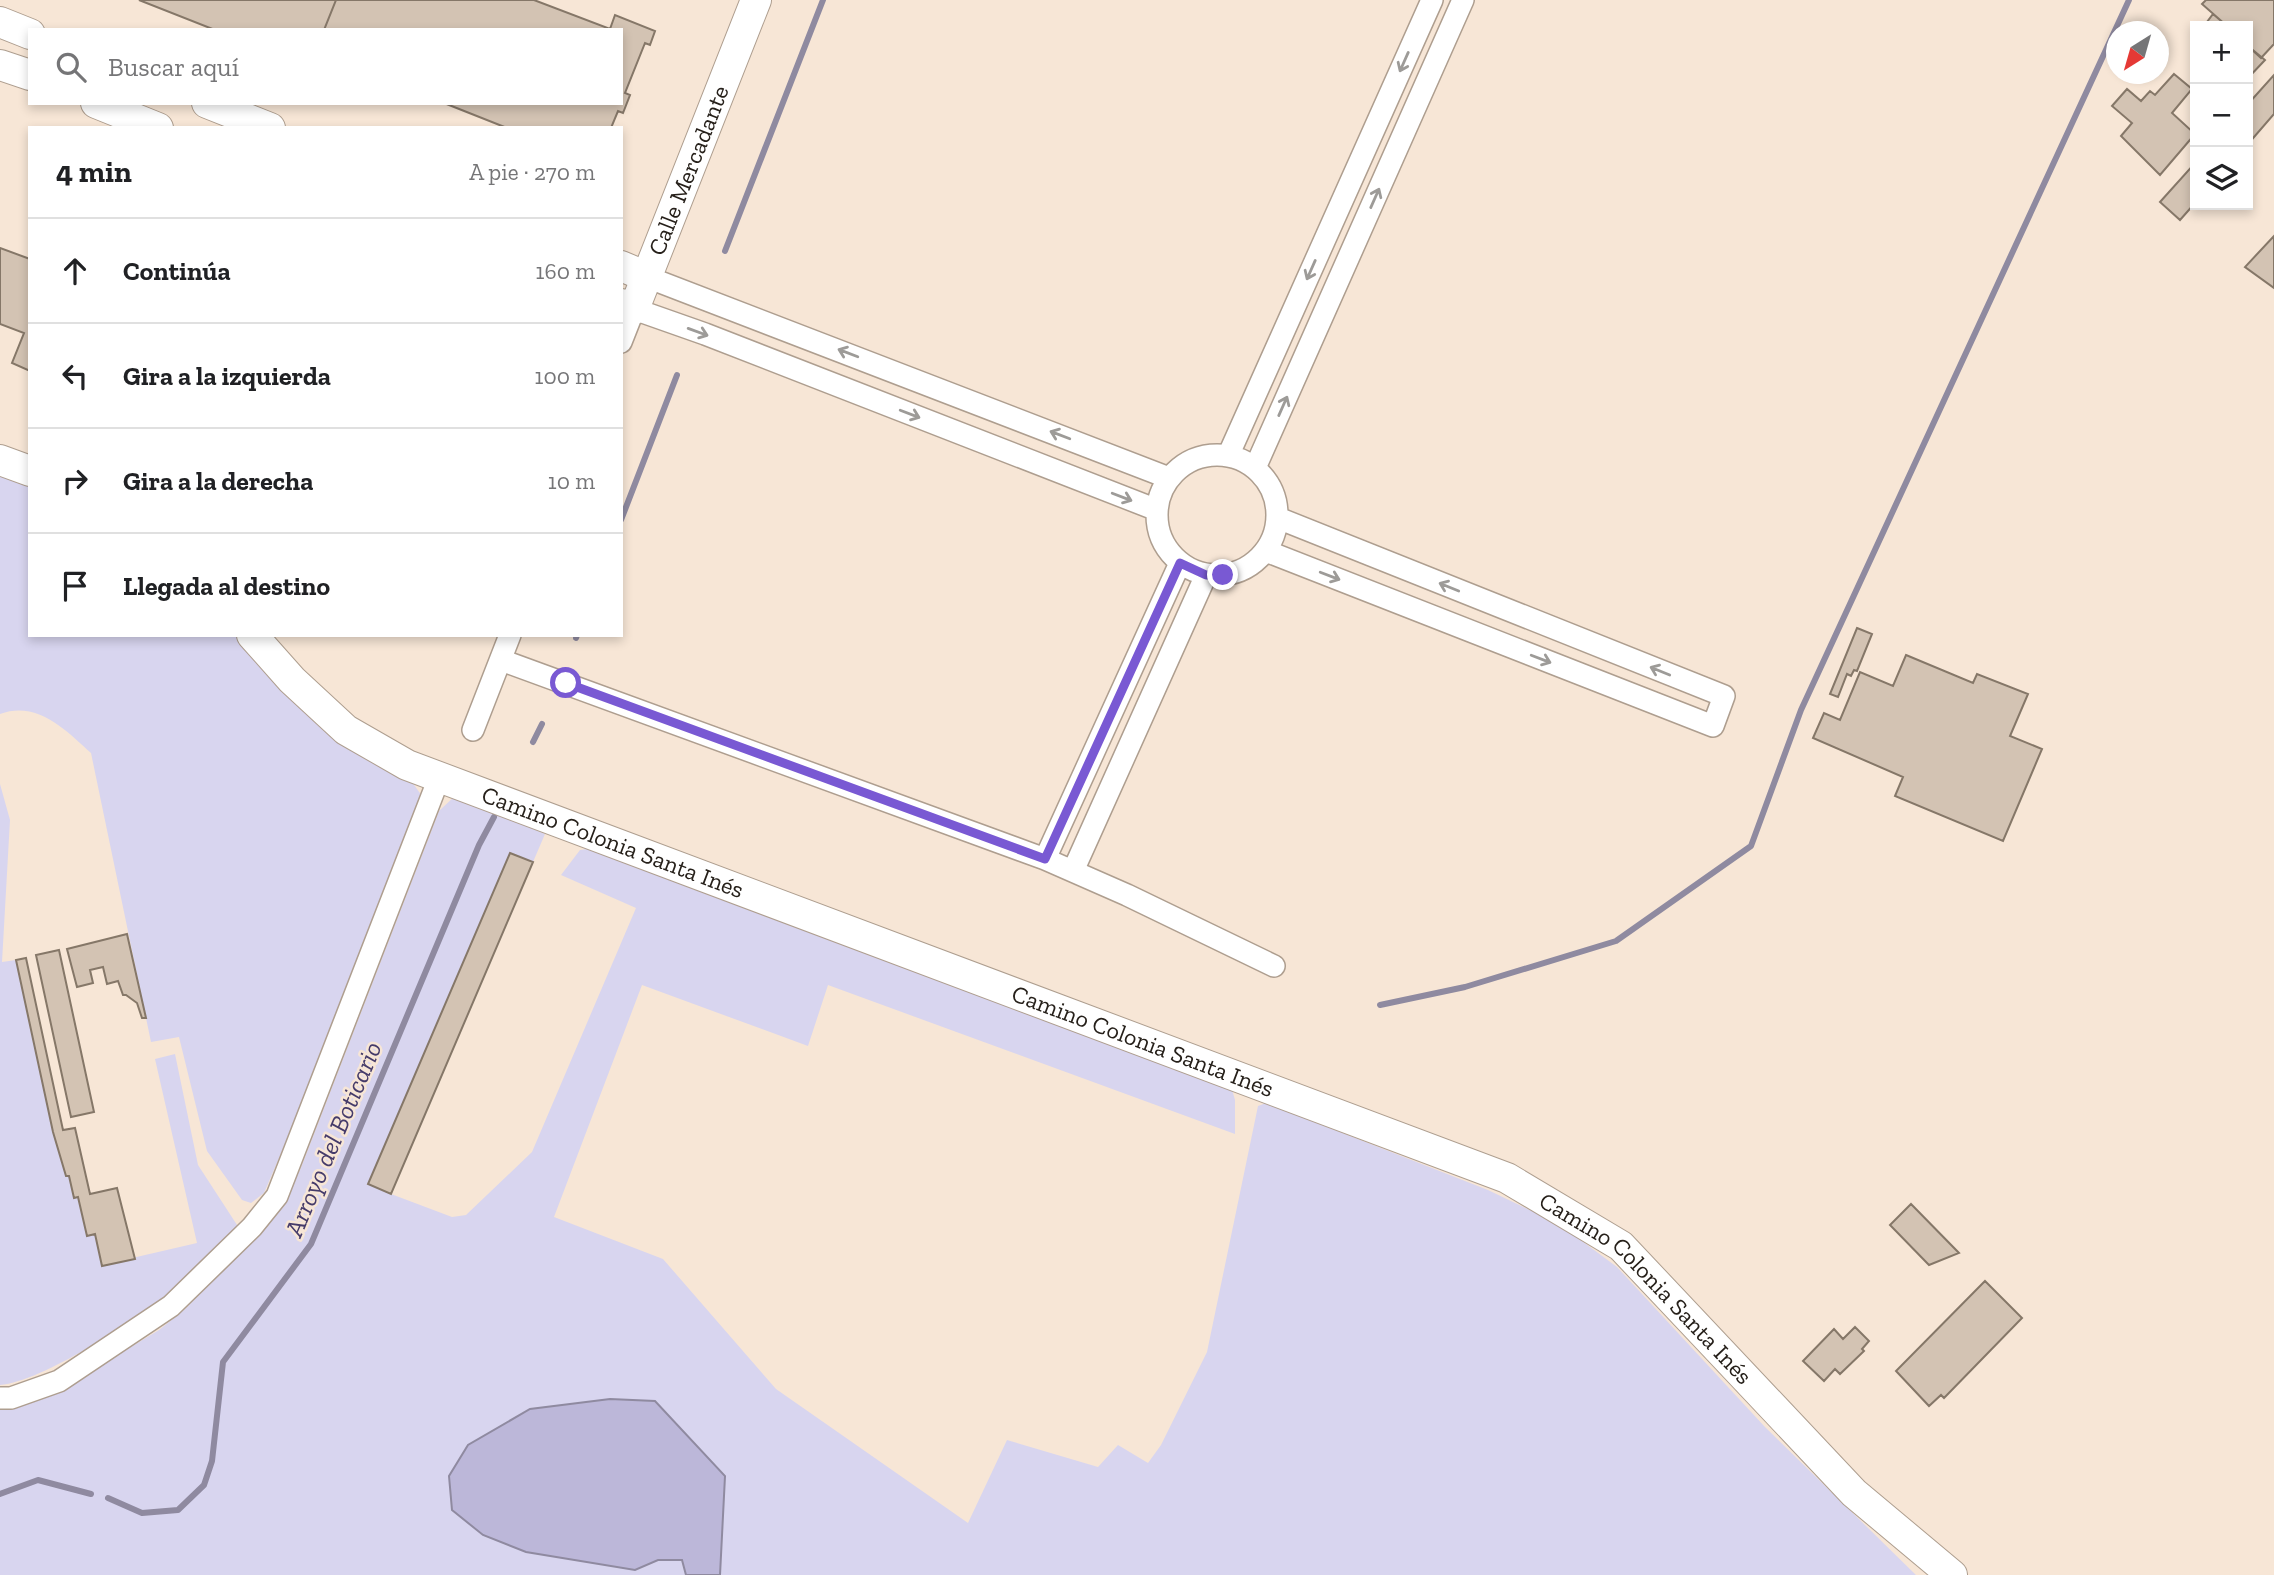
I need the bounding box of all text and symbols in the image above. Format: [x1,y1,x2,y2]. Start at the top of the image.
north arrow [2106,21,2169,84]
map controls [2190,21,2253,210]
button: + [2190,21,2253,84]
search box [28,28,623,105]
icon: search [52,48,90,86]
text: Buscar aquí [108,51,239,83]
one-way arrow [1397,51,1410,72]
street label: Calle Mercadante [642,81,735,259]
button: − [2190,84,2253,147]
button: layers [2190,147,2253,210]
text: 4 min [56,154,132,190]
text: A pie · 270 m [469,158,595,186]
one-way arrow [1369,188,1382,209]
icon: ahead [56,252,94,290]
text: Continúa [123,255,231,287]
text: 160 m [536,257,595,285]
one-way arrow [1304,259,1317,280]
one-way arrow [687,327,709,339]
one-way arrow [838,345,859,358]
icon: left [56,357,94,395]
text: Gira a la izquierda [123,360,331,392]
text: 100 m [535,362,595,390]
one-way arrow [1277,395,1290,417]
one-way arrow [899,409,921,422]
one-way arrow [1050,428,1071,441]
icon: right [56,462,94,500]
text: Gira a la derecha [123,465,313,497]
text: 10 m [548,467,595,495]
one-way arrow [1111,491,1133,504]
route end [1207,559,1238,590]
icon: arrive [56,567,94,605]
text: Llegada al destino [123,570,330,602]
one-way arrow [1318,571,1340,584]
one-way arrow [1439,579,1460,592]
one-way arrow [1530,654,1552,667]
one-way arrow [1650,663,1672,676]
route start [550,667,581,698]
street label: Camino Colonia Santa Inés [478,779,748,904]
street label: Camino Colonia Santa Inés [1008,978,1278,1103]
water label: Arroyo del Boticario [277,1037,389,1242]
street label: Camino Colonia Santa Inés [1534,1186,1759,1390]

